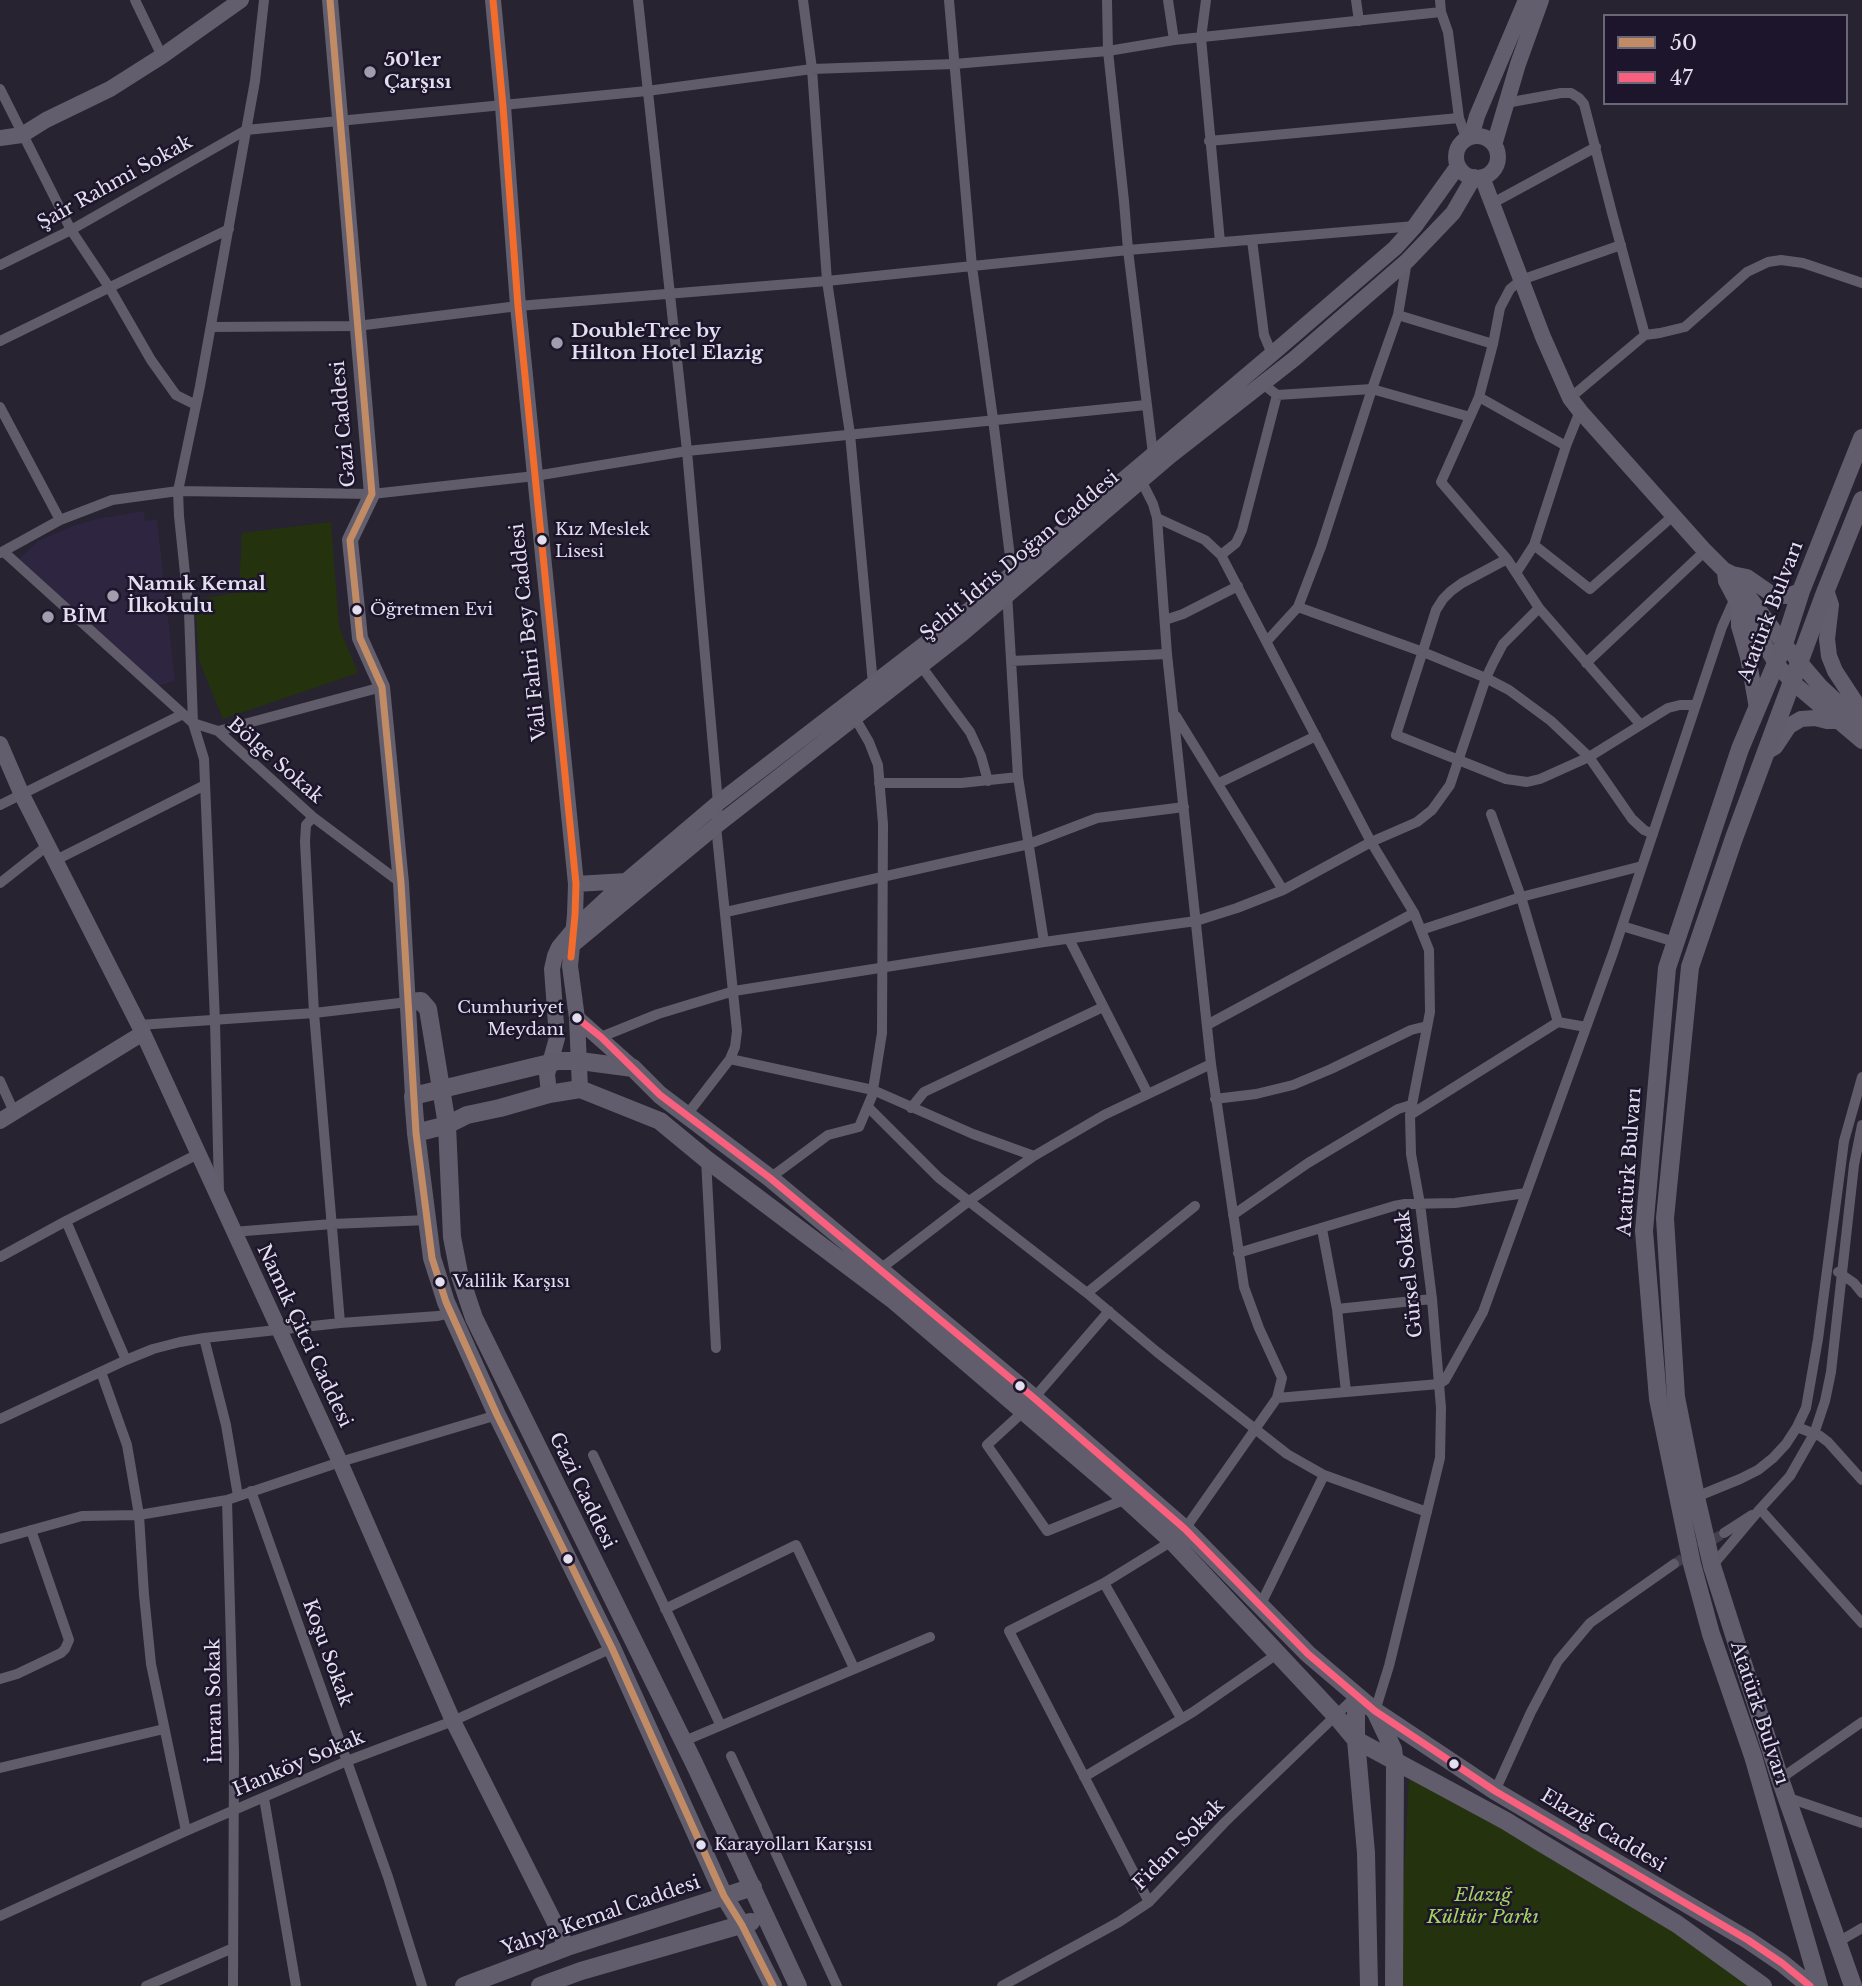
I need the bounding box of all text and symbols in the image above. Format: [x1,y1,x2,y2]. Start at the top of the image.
legend [1603,14,1848,105]
text: 50 [1670,30,1697,56]
place label: 50'ler Çarşısı [384,50,451,94]
marker: 50'ler Çarşısı [362,64,378,80]
text: 47 [1670,65,1693,91]
street label: Şair Rahmi Sokak [34,131,196,235]
place label: DoubleTree by Hilton Hotel Elazig [571,321,763,365]
marker: DoubleTree by Hilton Hotel Elazig [549,335,565,351]
street label: Gazi Caddesi [327,360,361,488]
street label: Şehit İdris Doğan Caddesi [916,466,1124,646]
place label: Kız Meslek Lisesi [555,520,650,560]
street label: Vali Fahri Bey Caddesi [506,522,552,742]
marker: Kız Meslek Lisesi [535,533,549,547]
street label: Atatürk Bulvarı [1734,538,1808,686]
place label: Namık Kemal İlkokulu [127,574,266,618]
marker: Namık Kemal İlkokulu [105,588,121,604]
place label: Öğretmen Evi [370,600,493,620]
marker: Öğretmen Evi [350,603,364,617]
place label: BİM [62,606,107,628]
marker: BİM [40,609,56,625]
street label: Bölge Sokak [222,713,328,809]
place label: Cumhuriyet Meydanı [457,998,564,1038]
marker: Cumhuriyet Meydanı [570,1011,584,1025]
street label: Atatürk Bulvarı [1613,1087,1647,1237]
street label: Gürsel Sokak [1392,1209,1428,1339]
street label: Namık Çitci Caddesi [252,1241,356,1431]
place label: Valilik Karşısı [453,1272,570,1292]
marker: Valilik Karşısı [433,1275,447,1289]
unlabelled marker [1013,1379,1027,1393]
street label: Gazi Caddesi [544,1429,620,1553]
unlabelled marker [561,1552,575,1566]
street label: Koşu Sokak [297,1596,357,1710]
street label: İmran Sokak [203,1638,227,1764]
street label: Atatürk Bulvarı [1725,1639,1793,1787]
street label: Hanköy Sokak [230,1726,368,1802]
unlabelled marker [1447,1757,1461,1771]
street label: Elazığ Caddesi [1536,1785,1670,1877]
street label: Fidan Sokak [1129,1795,1229,1895]
place label: Karayolları Karşısı [714,1835,873,1855]
marker: Karayolları Karşısı [694,1838,708,1852]
street label: Yahya Kemal Caddesi [499,1871,703,1961]
park label: Elazığ Kültür Parkı [1427,1885,1539,1929]

